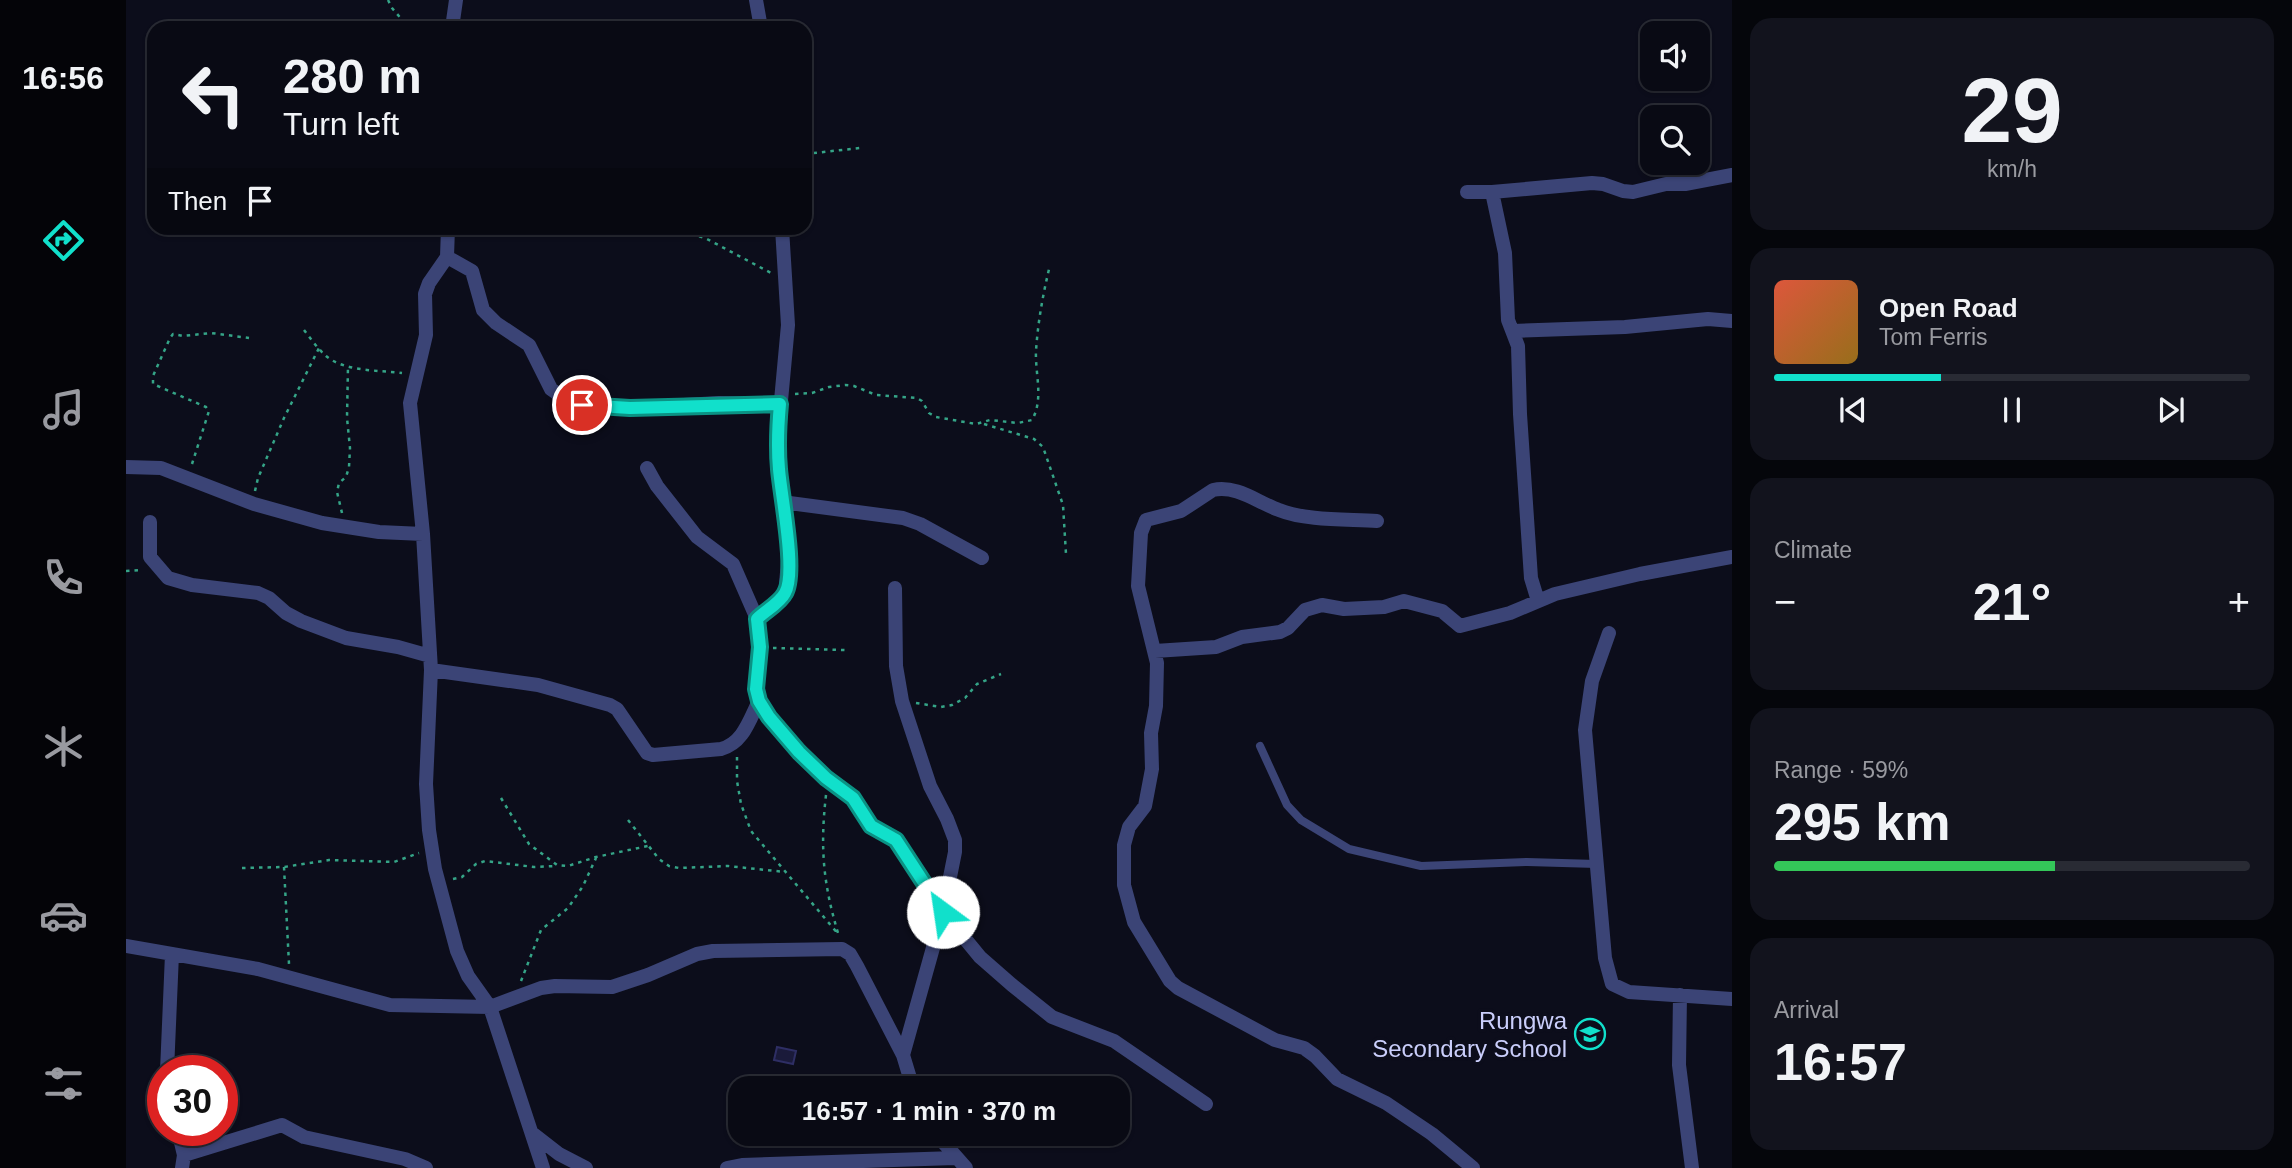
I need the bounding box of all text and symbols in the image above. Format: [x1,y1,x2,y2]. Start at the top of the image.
map controls [1640,21,1710,175]
button: sound [1640,21,1710,91]
icon: left [168,49,259,140]
text: 280 m [283,49,422,103]
text: 16:56 [22,60,104,96]
text: 29 [1961,60,2063,161]
button: search [1640,105,1710,175]
text: Turn left [283,106,399,142]
text: km/h [1987,156,2037,182]
icon: arrive [241,182,279,220]
text: Then [168,186,227,216]
icon: directions [39,216,88,265]
text: Open Road [1879,293,2018,323]
text: Tom Ferris [1879,324,1988,350]
pin [552,375,612,435]
icon: music [39,385,88,434]
icon: arrive [563,386,601,424]
icon: previous [1834,391,1872,429]
icon: pause [1993,391,2031,429]
icon: next [2152,391,2190,429]
text: Climate [1774,537,1852,563]
icon: phone [39,553,88,602]
text: 21° [1973,573,2051,631]
text: − [1774,581,1796,623]
text: + [2228,581,2250,623]
icon: climate [39,722,88,771]
text: Range · 59% [1774,757,1908,783]
text: 295 km [1774,793,1950,851]
position arrow [906,875,980,949]
icon: car [39,891,88,940]
text: Arrival [1774,997,1839,1023]
place label: Rungwa Secondary School [1372,1007,1568,1062]
school or university icon: Rungwa Secondary School [1573,1017,1607,1051]
text: 16:57 [1774,1033,1907,1091]
speed limit sign: 30 [147,1055,238,1146]
icon: filters [39,1059,88,1108]
text: 16:57 · 1 min · 370 m [802,1096,1056,1126]

